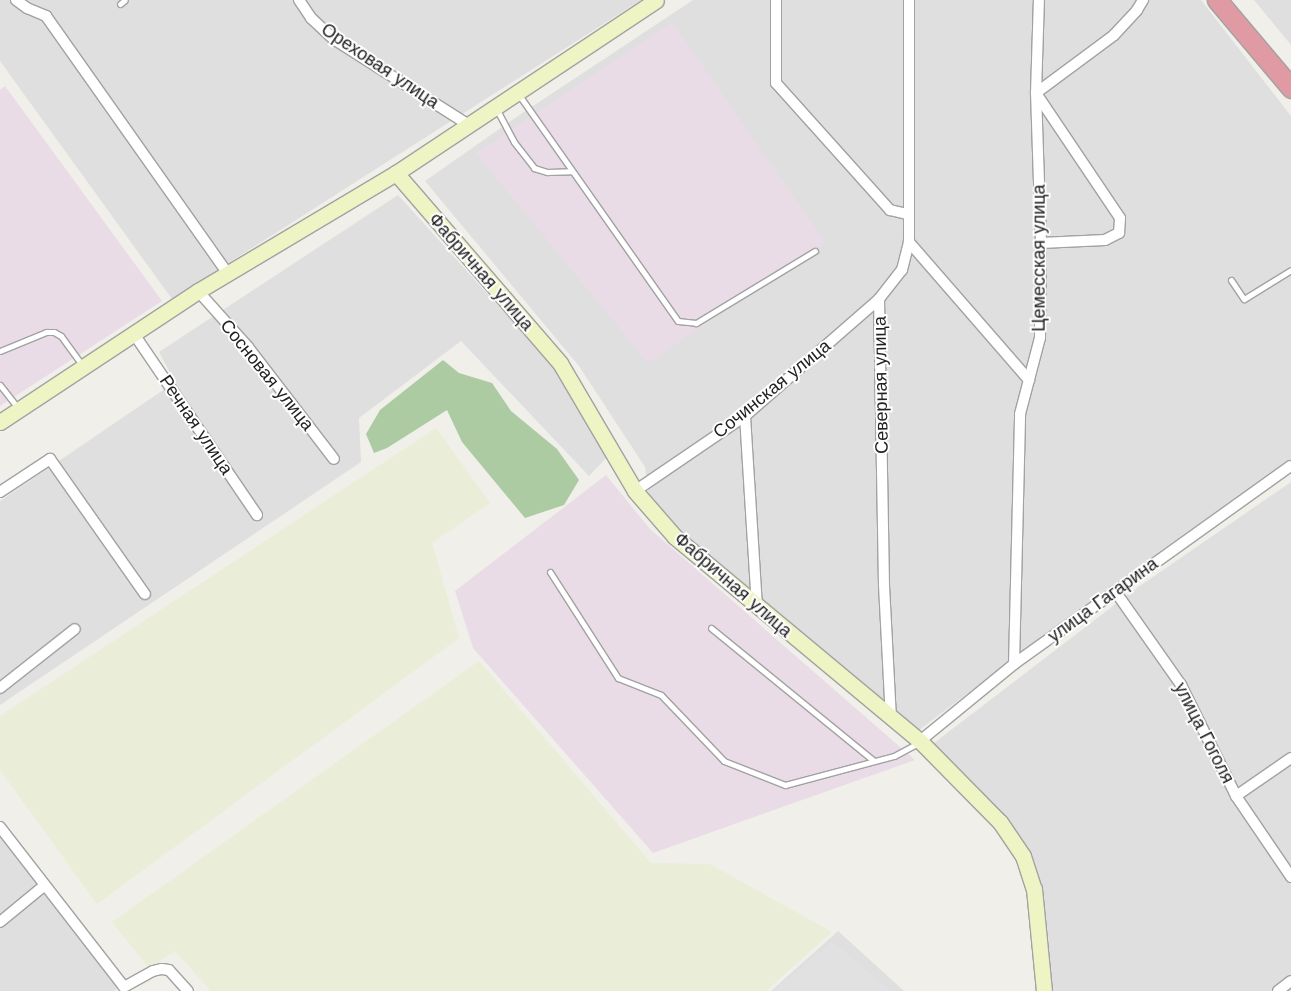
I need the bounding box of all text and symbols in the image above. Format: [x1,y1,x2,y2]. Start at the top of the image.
street label: Ореховая улица [317,19,443,113]
street label: Цемесская улица [1028,184,1050,332]
street label: Фабричная улица [424,209,538,335]
street label: Сосновая улица [216,315,318,435]
street label: Северная улица [869,316,893,454]
street label: Сочинская улица [709,335,835,443]
street label: Речная улица [155,371,237,479]
street label: Фабричная улица [670,528,796,642]
street label: улица Гагарина [1044,553,1162,647]
street label: улица Гоголя [1169,679,1239,787]

